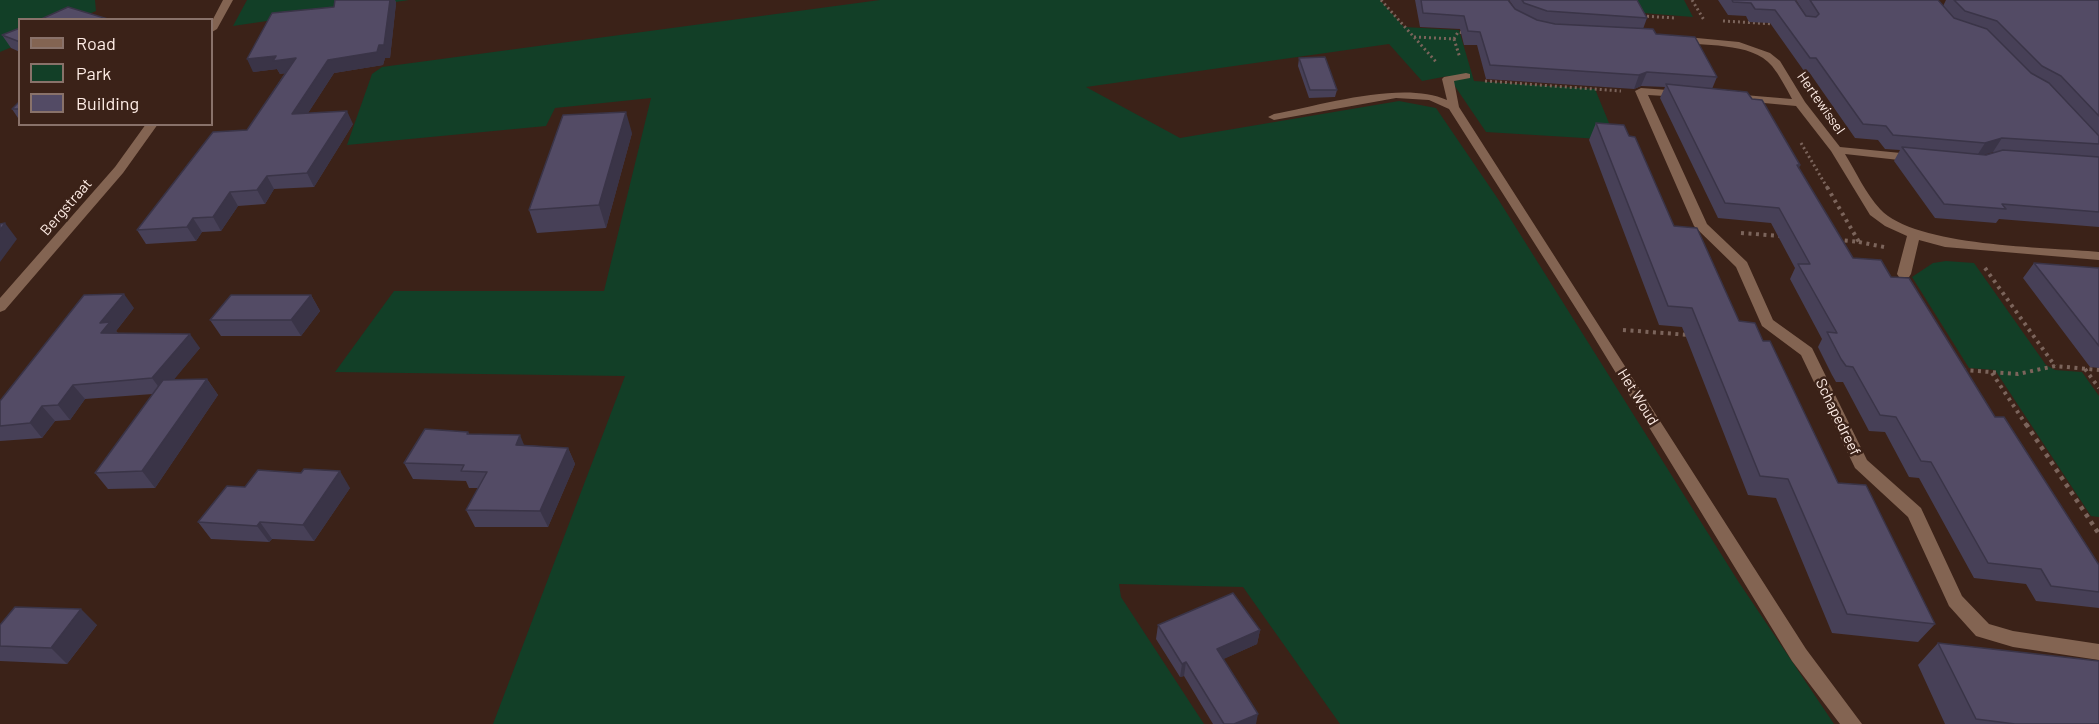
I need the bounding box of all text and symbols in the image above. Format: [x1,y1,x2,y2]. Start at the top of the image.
legend [18,18,213,126]
text: Road [76,32,116,54]
text: Park [76,62,111,84]
street label: Hertewissel [1794,69,1848,137]
text: Building [76,92,139,114]
street label: Bergstraat [36,175,96,239]
street label: Het Woud [1614,366,1662,428]
street label: Schapedreef [1812,376,1864,458]

